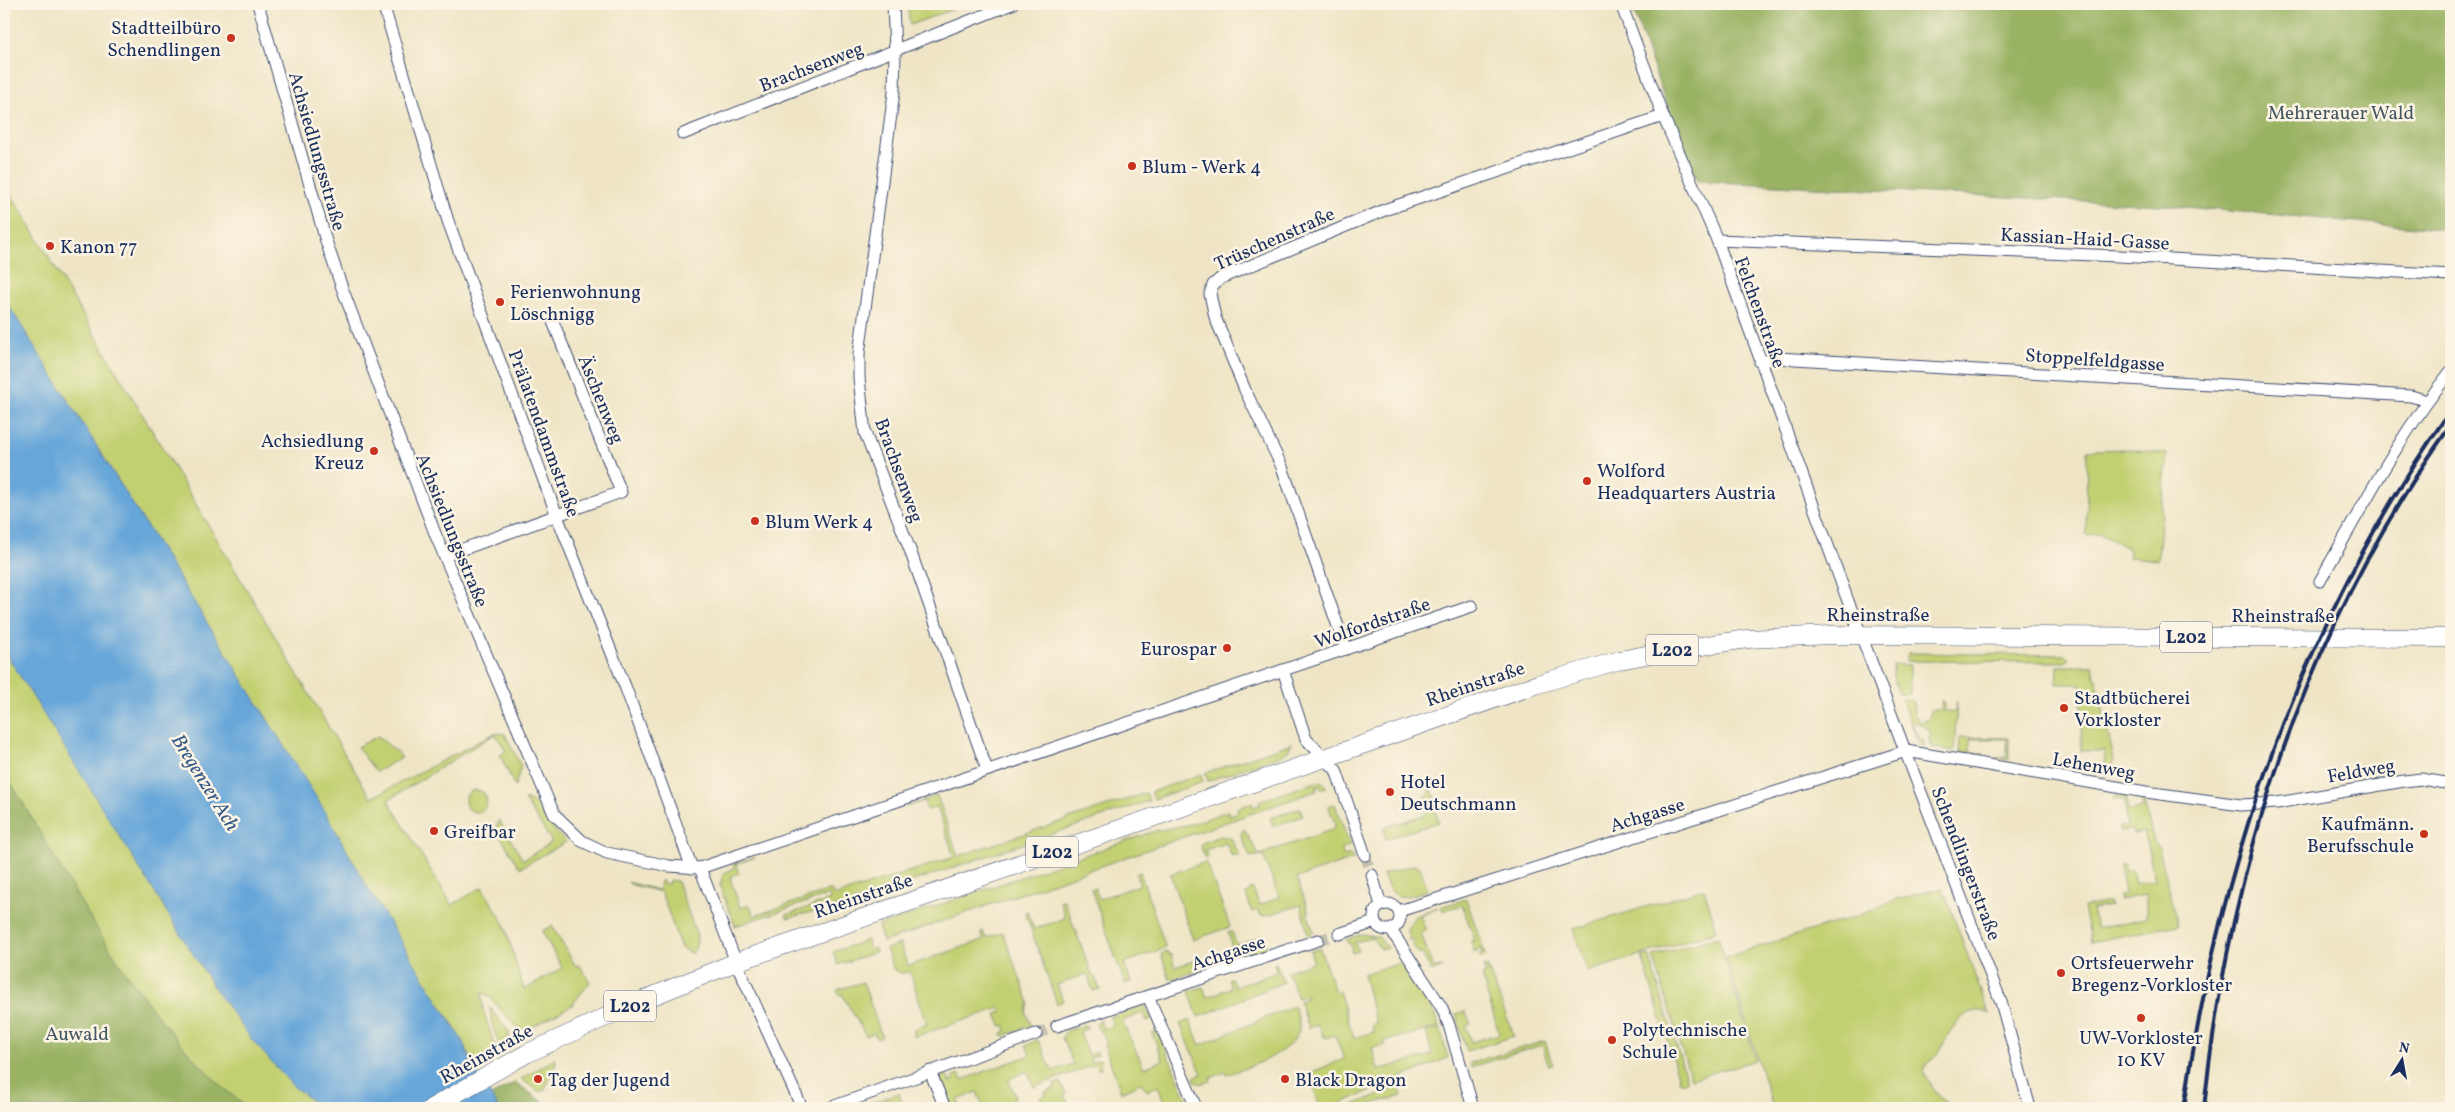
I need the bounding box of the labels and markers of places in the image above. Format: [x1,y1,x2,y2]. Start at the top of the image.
place label: Stadtteilbüro Schendlingen [107,16,221,64]
marker: Stadtteilbüro Schendlingen [225,32,237,44]
place label: Blum - Werk 4 [1142,155,1261,181]
marker: Blum - Werk 4 [1126,160,1138,172]
place label: Kanon 77 [60,235,137,261]
marker: Kanon 77 [44,240,56,252]
place label: Ferienwohnung Löschnigg [510,280,641,328]
marker: Ferienwohnung Löschnigg [494,296,506,308]
place label: Achsiedlung Kreuz [261,429,364,477]
marker: Achsiedlung Kreuz [368,445,380,457]
place label: Wolford Headquarters Austria [1597,459,1776,507]
marker: Wolford Headquarters Austria [1581,475,1593,487]
place label: Blum Werk 4 [765,510,873,536]
marker: Blum Werk 4 [749,515,761,527]
place label: Eurospar [1140,637,1217,663]
marker: Eurospar [1221,642,1233,654]
place label: Stadtbücherei Vorkloster [2074,686,2190,734]
marker: Stadtbücherei Vorkloster [2058,702,2070,714]
place label: Hotel Deutschmann [1400,770,1517,818]
marker: Hotel Deutschmann [1384,786,1396,798]
place label: Kaufmänn. Berufsschule [2307,812,2414,860]
place label: Greifbar [444,820,516,846]
marker: Greifbar [428,825,440,837]
marker: Kaufmänn. Berufsschule [2418,828,2430,840]
place label: Ortsfeuerwehr Bregenz-Vorkloster [2071,951,2232,999]
marker: Ortsfeuerwehr Bregenz-Vorkloster [2055,967,2067,979]
marker: UW-Vorkloster 10 KV [2135,1012,2147,1024]
place label: Polytechnische Schule [1622,1018,1747,1066]
place label: UW-Vorkloster 10 KV [2079,1026,2203,1074]
marker: Polytechnische Schule [1606,1034,1618,1046]
place label: Tag der Jugend [548,1068,670,1094]
place label: Black Dragon [1295,1068,1407,1094]
marker: Tag der Jugend [532,1073,544,1085]
marker: Black Dragon [1279,1073,1291,1085]

